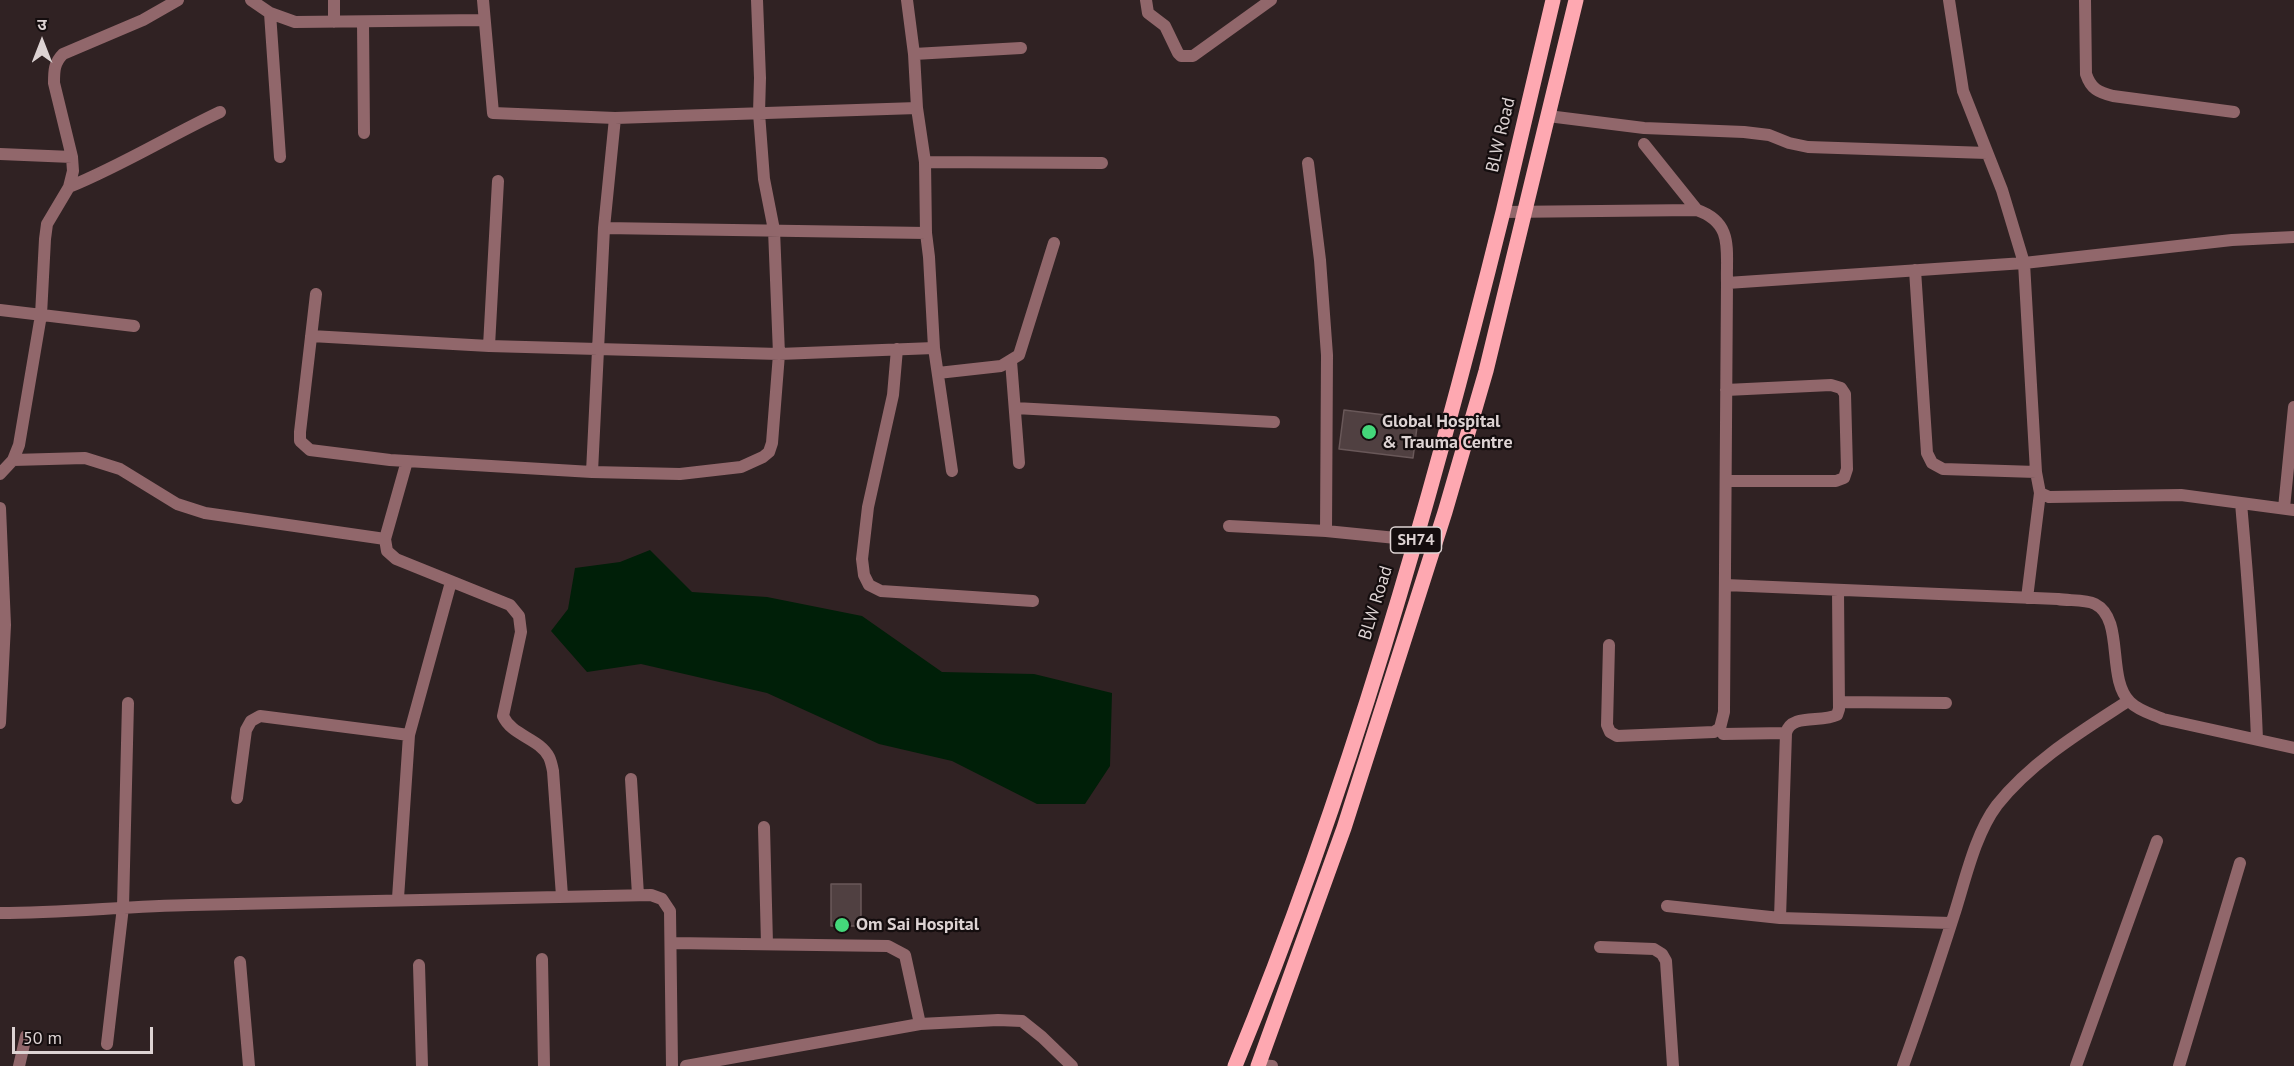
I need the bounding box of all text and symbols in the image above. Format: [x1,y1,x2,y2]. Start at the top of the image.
north arrow [12,12,72,72]
text: उ [37,14,47,34]
street label: BLW Road [1482,95,1520,175]
place label: Global Hospital & Trauma Centre [1382,411,1513,454]
marker: Global Hospital & Trauma Centre [1360,423,1378,441]
road number: SH74 [1390,527,1442,553]
street label: BLW Road [1355,563,1397,643]
place label: Om Sai Hospital [856,914,979,936]
marker: Om Sai Hospital [833,916,851,934]
scale bar [15,1015,156,1053]
text: 50 m [23,1026,62,1049]

